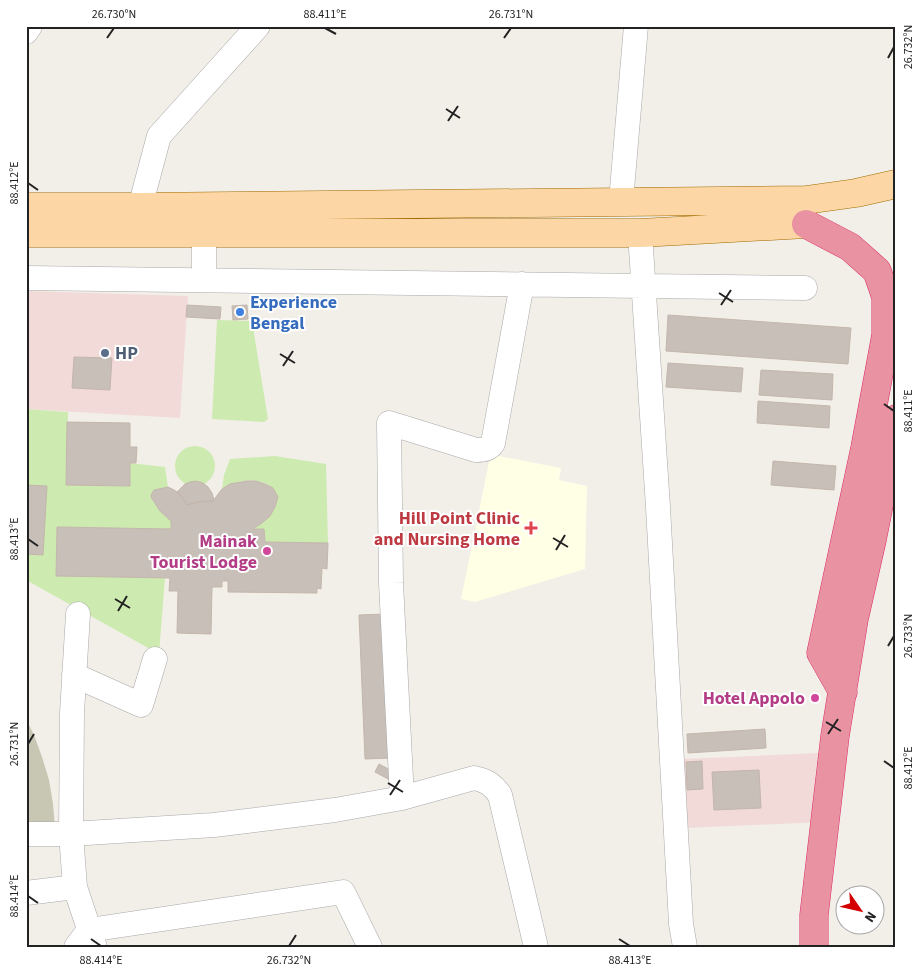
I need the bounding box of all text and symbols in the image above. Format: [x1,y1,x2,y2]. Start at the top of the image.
text: 26.730°N [92,6,136,23]
text: 88.411°E [303,6,347,23]
text: 26.731°N [489,6,533,23]
text: 26.732°N [900,25,917,69]
text: 88.412°E [6,161,23,205]
place label: Experience Bengal [250,290,337,336]
marker: Experience Bengal [234,306,246,318]
place label: HP [115,341,138,366]
marker: HP [99,347,111,359]
text: 88.411°E [900,389,917,433]
place label: Hill Point Clinic and Nursing Home [374,506,521,552]
text: 88.413°E [6,517,23,561]
marker: Hill Point Clinic and Nursing Home [524,521,538,535]
place label: Mainak Tourist Lodge [150,529,257,575]
marker: Mainak Tourist Lodge [261,545,273,557]
text: 26.733°N [900,614,917,658]
place label: Hotel Appolo [703,686,805,711]
marker: Hotel Appolo [809,692,821,704]
text: 26.731°N [6,722,23,766]
text: 88.412°E [900,746,917,790]
text: 88.414°E [6,874,23,918]
north arrow [834,886,884,936]
text: N [859,907,881,926]
text: 88.414°E [79,952,123,969]
text: 26.732°N [267,952,311,969]
text: 88.413°E [608,952,652,969]

